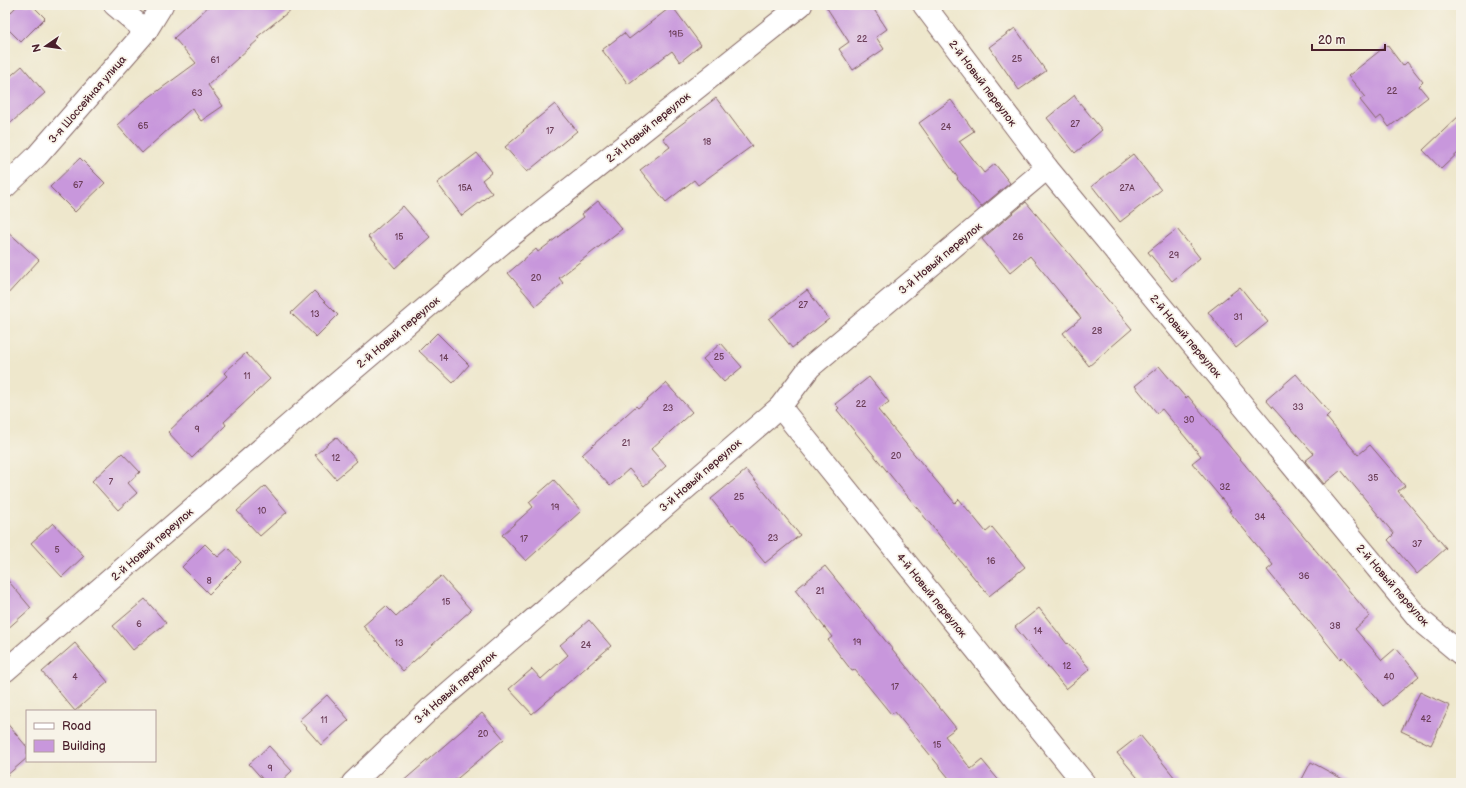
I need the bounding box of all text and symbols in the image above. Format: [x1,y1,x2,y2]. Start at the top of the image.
north arrow [26,26,66,66]
scale bar [1312,26,1385,52]
house number: 19Б [669,29,684,40]
text: 20 m [1318,33,1345,48]
house number: 22 [857,34,868,45]
street label: 2-й Новый переулок [946,38,1019,129]
text: N [29,43,44,54]
street label: 3-я Шоссейная улица [46,53,129,146]
house number: 25 [1012,54,1022,65]
house number: 61 [211,55,219,66]
house number: 22 [1387,86,1398,97]
house number: 63 [191,88,203,99]
street label: 2-й Новый переулок [604,89,693,165]
house number: 27 [1070,119,1080,130]
house number: 65 [138,121,148,132]
house number: 24 [941,122,952,133]
house number: 17 [546,126,555,137]
house number: 18 [703,137,711,148]
house number: 67 [73,180,84,191]
house number: 15А [458,183,473,194]
house number: 27А [1119,183,1135,194]
street label: 3-й Новый переулок [896,220,985,297]
house number: 15 [395,232,403,243]
house number: 26 [1013,232,1024,243]
house number: 29 [1169,250,1179,261]
house number: 20 [531,273,541,284]
street label: 2-й Новый переулок [1147,292,1224,381]
street label: 2-й Новый переулок [354,294,443,371]
house number: 27 [798,300,808,311]
house number: 13 [310,309,320,320]
house number: 31 [1233,312,1243,323]
house number: 28 [1092,326,1102,337]
house number: 25 [714,352,724,363]
house number: 14 [440,353,449,364]
house number: 11 [244,371,250,382]
house number: 22 [856,399,867,410]
house number: 33 [1292,402,1304,413]
house number: 23 [663,403,674,414]
house number: 30 [1184,415,1194,426]
house number: 9 [194,424,200,435]
street label: 3-й Новый переулок [657,436,744,515]
house number: 21 [622,438,630,449]
house number: 20 [891,451,901,462]
house number: 12 [332,453,341,464]
house number: 35 [1368,473,1378,484]
house number: 7 [109,477,114,488]
house number: 32 [1220,482,1231,493]
house number: 25 [734,492,744,503]
house number: 19 [551,502,559,513]
street label: 2-й Новый переулок [109,505,196,584]
house number: 10 [258,506,266,517]
house number: 34 [1254,512,1266,523]
house number: 23 [768,533,779,544]
house number: 17 [520,534,529,545]
house number: 37 [1412,539,1423,550]
street label: 2-й Новый переулок [1353,542,1432,629]
house number: 5 [54,545,60,556]
street label: 4-й Новый переулок [894,551,970,640]
house number: 16 [987,556,996,567]
house number: 36 [1298,571,1310,582]
house number: 8 [206,576,212,587]
house number: 21 [816,586,824,597]
house number: 15 [442,597,450,608]
house number: 6 [136,619,142,630]
house number: 38 [1330,621,1340,632]
house number: 14 [1034,626,1043,637]
house number: 19 [853,637,861,648]
house number: 13 [394,638,404,649]
house number: 24 [581,640,592,651]
street label: 3-й Новый переулок [412,648,499,727]
house number: 12 [1063,661,1072,672]
house number: 4 [72,672,78,683]
house number: 40 [1384,672,1394,683]
house number: 17 [891,682,900,693]
legend [26,710,156,762]
house number: 42 [1421,714,1432,725]
house number: 11 [321,715,327,726]
text: Road [62,719,91,734]
house number: 20 [478,729,488,740]
text: Building [62,739,106,754]
house number: 15 [933,740,941,751]
house number: 9 [267,763,273,774]

